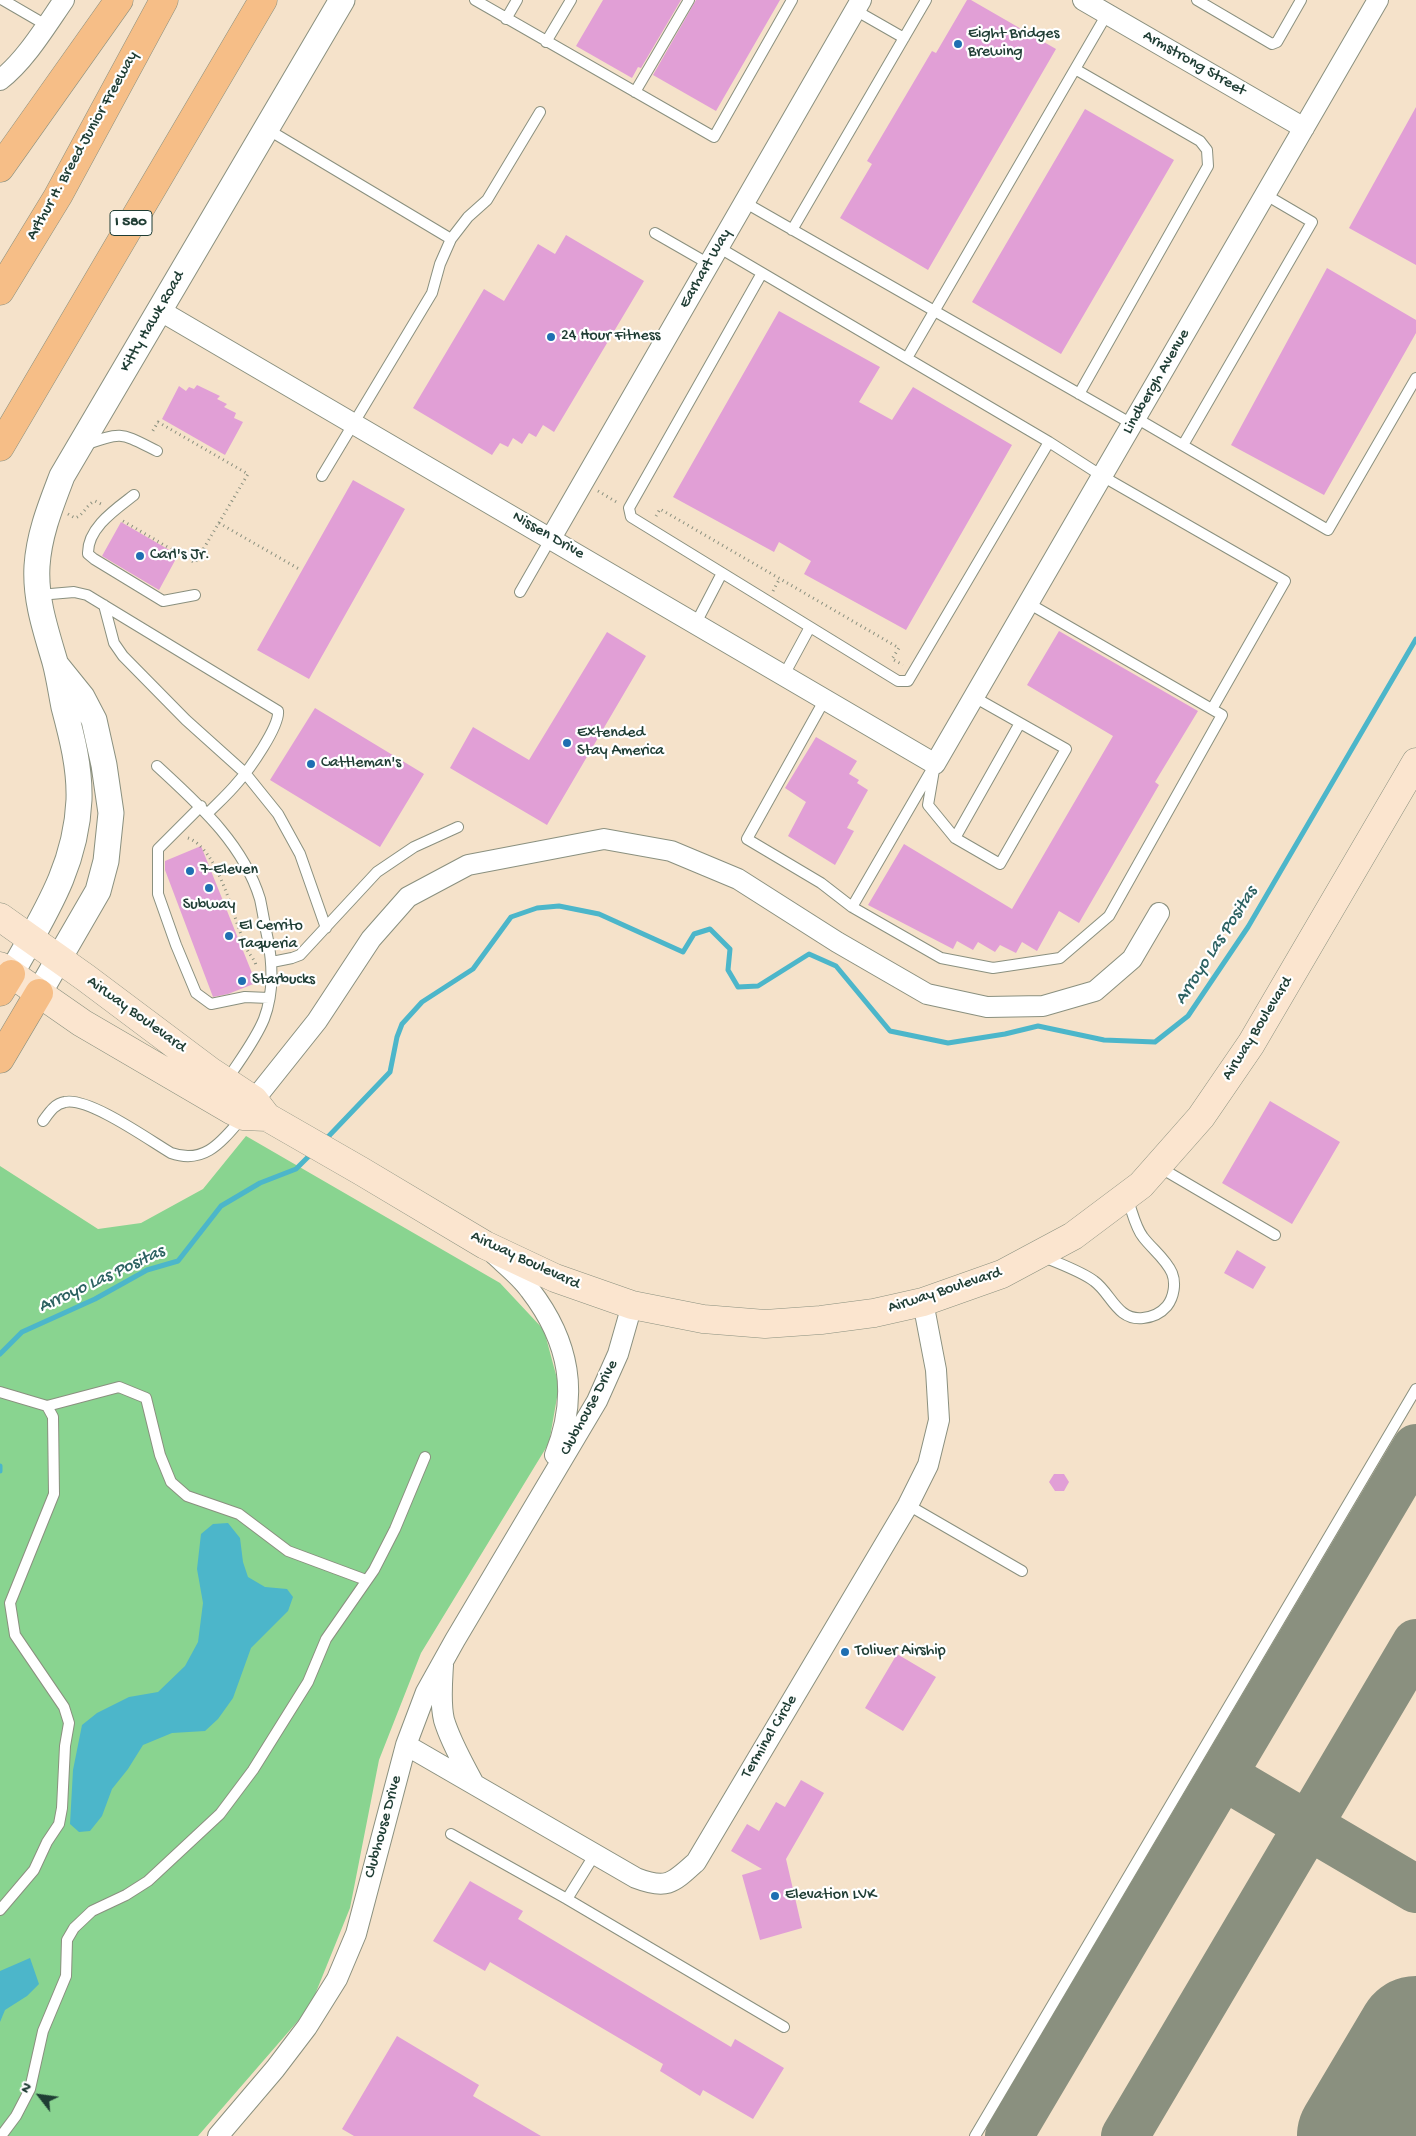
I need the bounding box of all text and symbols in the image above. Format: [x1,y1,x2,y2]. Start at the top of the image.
place label: Eight Bridges Brewing [968,25,1059,63]
street label: Armstrong Street [1139,27,1249,101]
marker: Eight Bridges Brewing [952,38,964,50]
street label: Arthur H. Breed Junior Freeway [23,48,143,244]
road number: I 580 [110,210,152,236]
street label: Earhart Way [676,226,736,312]
street label: Kitty Hawk Road [116,268,190,376]
street label: Lindbergh Avenue [1119,326,1195,438]
place label: 24 Hour Fitness [561,327,660,347]
marker: 24 Hour Fitness [545,331,557,343]
street label: Nissen Drive [508,508,588,564]
place label: Carl's Jr. [150,546,210,566]
marker: Carl's Jr. [134,550,146,562]
place label: Extended Stay America [577,724,664,762]
marker: Extended Stay America [561,737,573,749]
place label: Cattleman's [321,754,401,774]
marker: Cattleman's [305,758,317,770]
place label: 7-Eleven [200,861,258,881]
marker: 7-Eleven [184,865,196,877]
marker: Subway [203,882,215,894]
water label: Arroyo Las Positas [1171,883,1263,1009]
place label: Subway [183,896,235,916]
place label: El Cerrito Taqueria [239,917,303,955]
marker: El Cerrito Taqueria [223,930,235,942]
place label: Starbucks [252,971,315,991]
street label: Airway Boulevard [83,972,189,1058]
street label: Airway Boulevard [1219,974,1297,1084]
marker: Starbucks [236,975,248,987]
street label: Airway Boulevard [467,1227,583,1295]
water label: Arroyo Las Positas [36,1241,168,1319]
street label: Airway Boulevard [886,1264,1004,1318]
street label: Clubhouse Drive [557,1357,623,1459]
place label: Toliver Airship [855,1642,946,1662]
marker: Toliver Airship [839,1646,851,1658]
street label: Terminal Circle [738,1692,802,1782]
street label: Clubhouse Drive [361,1774,407,1880]
place label: Elevation LVK [785,1886,876,1906]
marker: Elevation LVK [769,1890,781,1902]
north arrow [15,2071,65,2121]
text: N [17,2080,36,2096]

